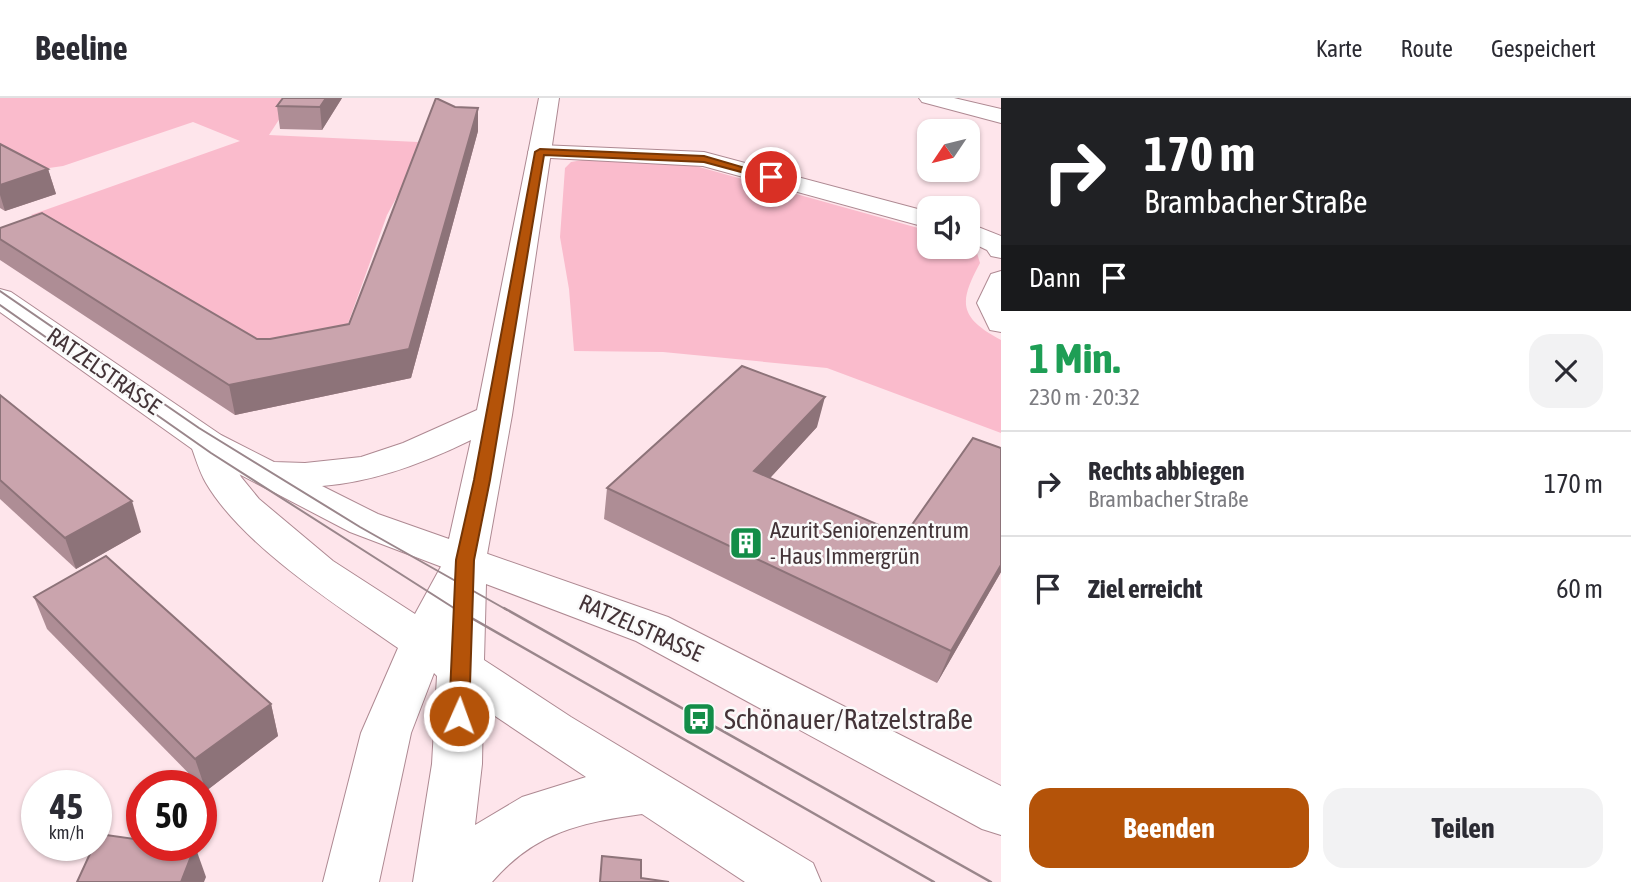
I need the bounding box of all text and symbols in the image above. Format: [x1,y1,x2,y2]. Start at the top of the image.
text: Beeline [35,29,128,67]
text: Karte [1316,35,1362,62]
text: Route [1400,35,1453,62]
text: Gespeichert [1491,35,1596,62]
north arrow [917,119,980,182]
map controls [917,119,980,259]
text: 170 m [1144,125,1255,181]
icon: right [1029,126,1120,217]
pin [741,147,801,207]
icon: arrive [752,158,790,196]
text: Brambacher Straße [1144,183,1368,220]
button: sound [917,196,980,259]
icon: arrive [1095,259,1133,297]
text: Dann [1029,263,1081,293]
street label: RATZELSTRASSE [42,322,166,420]
text: 1 Min. [1029,334,1120,382]
button: close [1529,334,1603,408]
text: 230 m · 20:32 [1029,384,1140,410]
text: Rechts abbiegen [1088,456,1245,486]
icon: right [1029,465,1067,503]
text: 170 m [1544,469,1603,499]
text: Brambacher Straße [1088,486,1249,512]
place label: Azurit Seniorenzentrum - Haus Immergrün [770,517,969,569]
building icon: Azurit Seniorenzentrum - Haus Immergrün [727,524,765,562]
icon: arrive [1029,570,1067,608]
text: Ziel erreicht [1088,574,1203,604]
text: 60 m [1556,574,1603,604]
street label: RATZELSTRASSE [575,589,707,667]
position arrow [422,679,496,753]
bus stop icon: Schönauer/Ratzelstraße [680,700,718,738]
place label: Schönauer/Ratzelstraße [724,703,973,735]
speed limit sign: 50 [126,770,217,861]
text: 45 [50,786,83,826]
button: Beenden [1029,788,1309,868]
button: Teilen [1323,788,1603,868]
text: km/h [49,822,84,843]

